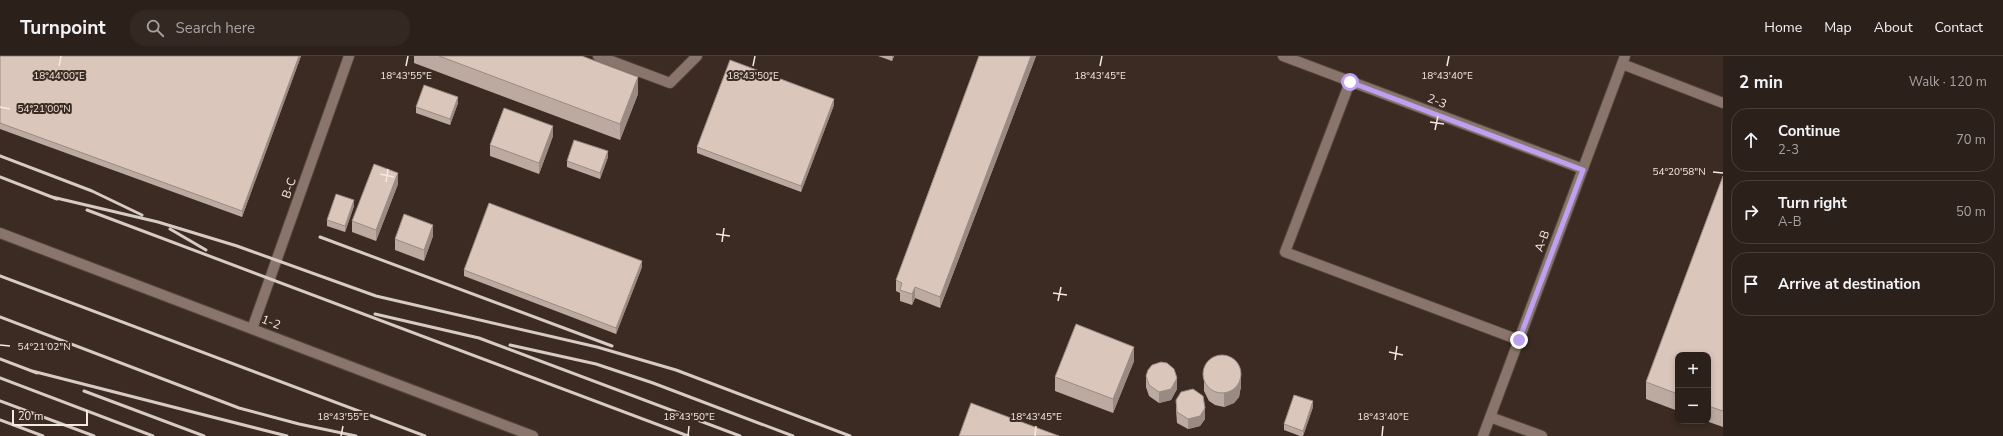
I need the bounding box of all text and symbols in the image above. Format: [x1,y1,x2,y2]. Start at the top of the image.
search box [130,10,410,46]
text: Turnpoint [20,15,106,41]
icon: search [144,17,166,39]
text: Search here [176,18,255,38]
text: Home [1764,18,1802,37]
text: Map [1824,18,1852,37]
text: About [1874,18,1913,37]
text: Contact [1935,18,1983,37]
text: 18°44'00"E [33,69,85,83]
text: 18°43'55"E [380,69,432,83]
text: 18°43'50"E [727,69,779,83]
text: 18°43'45"E [1074,69,1126,83]
text: 18°43'40"E [1421,69,1473,83]
text: 2 min [1739,71,1783,94]
route start [1341,73,1359,91]
text: Walk · 120 m [1909,73,1987,91]
street label: 2-3 [1425,90,1449,112]
text: 54°21'00"N [17,102,71,116]
text: Continue [1778,121,1840,141]
icon: ahead [1740,129,1762,151]
text: 70 m [1956,131,1986,149]
text: 2-3 [1778,141,1799,159]
text: 54°20'58"N [1652,165,1706,179]
street label: B-C [278,175,300,201]
text: Turn right [1778,193,1847,213]
icon: right [1740,201,1762,223]
text: 50 m [1956,203,1986,221]
text: A-B [1778,213,1802,231]
street label: A-B [1531,228,1553,254]
icon: arrive [1740,273,1762,295]
text: Arrive at destination [1778,274,1921,294]
street label: 1-2 [259,311,283,333]
route end [1510,331,1528,349]
text: 54°21'02"N [17,340,71,354]
map controls [1675,352,1711,424]
button: + [1675,352,1711,388]
button: − [1675,388,1711,424]
scale bar [12,408,88,427]
text: 20 m [18,409,43,424]
text: 18°43'55"E [317,410,369,424]
text: 18°43'50"E [663,410,715,424]
text: 18°43'45"E [1010,410,1062,424]
text: 18°43'40"E [1357,410,1409,424]

